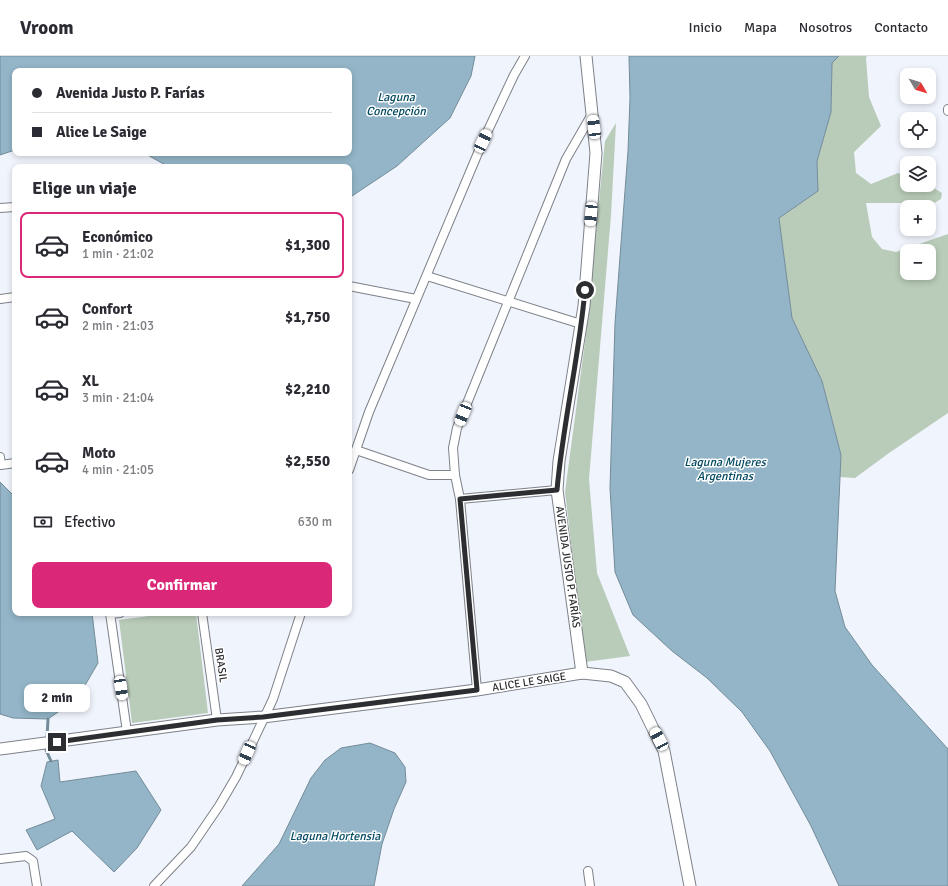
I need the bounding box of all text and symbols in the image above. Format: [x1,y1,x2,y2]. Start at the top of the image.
text: Vroom [20,16,74,40]
text: Inicio [689,19,722,36]
text: Mapa [744,19,777,36]
text: Nosotros [799,19,852,36]
text: Contacto [874,19,928,36]
north arrow [900,68,936,104]
map controls [900,68,936,280]
text: Avenida Justo P. Farías [56,84,205,102]
water label: Laguna Concepción [366,90,426,119]
button: locate [900,112,936,148]
car [587,114,601,140]
text: Alice Le Saige [56,123,147,141]
car [472,128,494,154]
button: layers [900,156,936,192]
text: Elige un viaje [32,177,137,199]
button: + [900,200,936,236]
car [584,202,598,226]
icon: car [34,227,70,263]
text: Económico [82,228,153,246]
text: $1,300 [285,236,330,254]
button: − [900,244,936,280]
text: 1 min · 21:02 [82,246,154,262]
route start [576,281,594,299]
icon: car [34,299,70,335]
text: Confort [82,300,132,318]
text: $1,750 [285,308,330,326]
text: 2 min · 21:03 [82,318,154,334]
icon: car [34,371,70,407]
text: XL [82,372,99,390]
text: $2,210 [285,380,330,398]
text: 3 min · 21:04 [82,390,154,406]
car [453,401,473,427]
icon: car [34,443,70,479]
text: Moto [82,444,116,462]
text: $2,550 [285,452,330,470]
water label: Laguna Mujeres Argentinas [684,455,767,484]
text: 4 min · 21:05 [82,462,154,478]
street label: AVENIDA JUSTO P. FARÍAS [553,505,584,629]
icon: cash [32,511,54,533]
text: Efectivo [64,513,116,531]
text: 630 m [298,514,332,530]
button: Confirmar [32,562,332,608]
street label: BRASIL [212,647,230,684]
street label: ALICE LE SAIGE [491,670,567,694]
car [113,675,129,701]
callout: 2 min [24,684,90,712]
text: 2 min [41,690,73,706]
car [648,726,670,752]
route end [48,733,66,751]
car [237,740,257,766]
water label: Laguna Hortensia [290,829,381,844]

